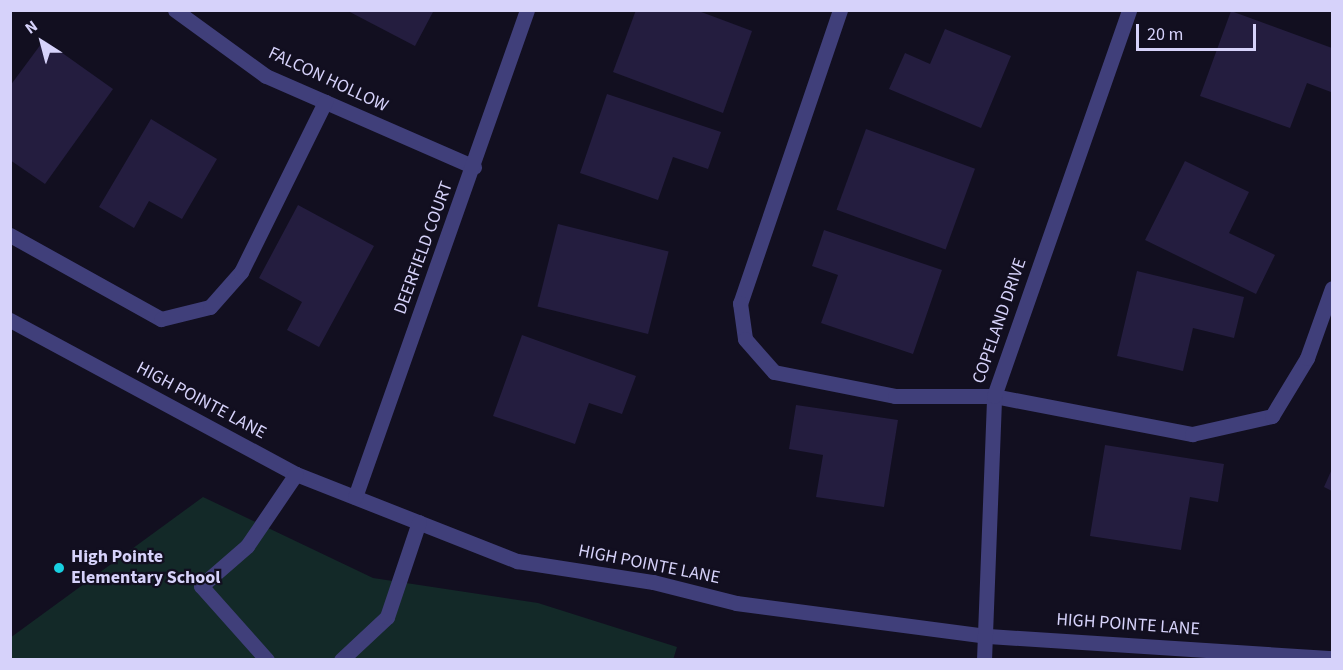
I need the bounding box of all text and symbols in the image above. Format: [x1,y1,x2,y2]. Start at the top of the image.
north arrow [12,12,72,72]
scale bar [1139,12,1259,50]
text: N [21,15,42,39]
text: 20 m [1147,22,1183,47]
street label: FALCON HOLLOW [265,43,391,117]
street label: DEERFIELD COURT [390,179,458,317]
street label: COPELAND DRIVE [968,256,1032,386]
street label: HIGH POINTE LANE [132,358,270,444]
street label: HIGH POINTE LANE [576,541,722,589]
place label: High Pointe Elementary School [71,547,221,590]
marker: High Pointe Elementary School [52,561,66,575]
street label: HIGH POINTE LANE [1055,609,1201,641]

